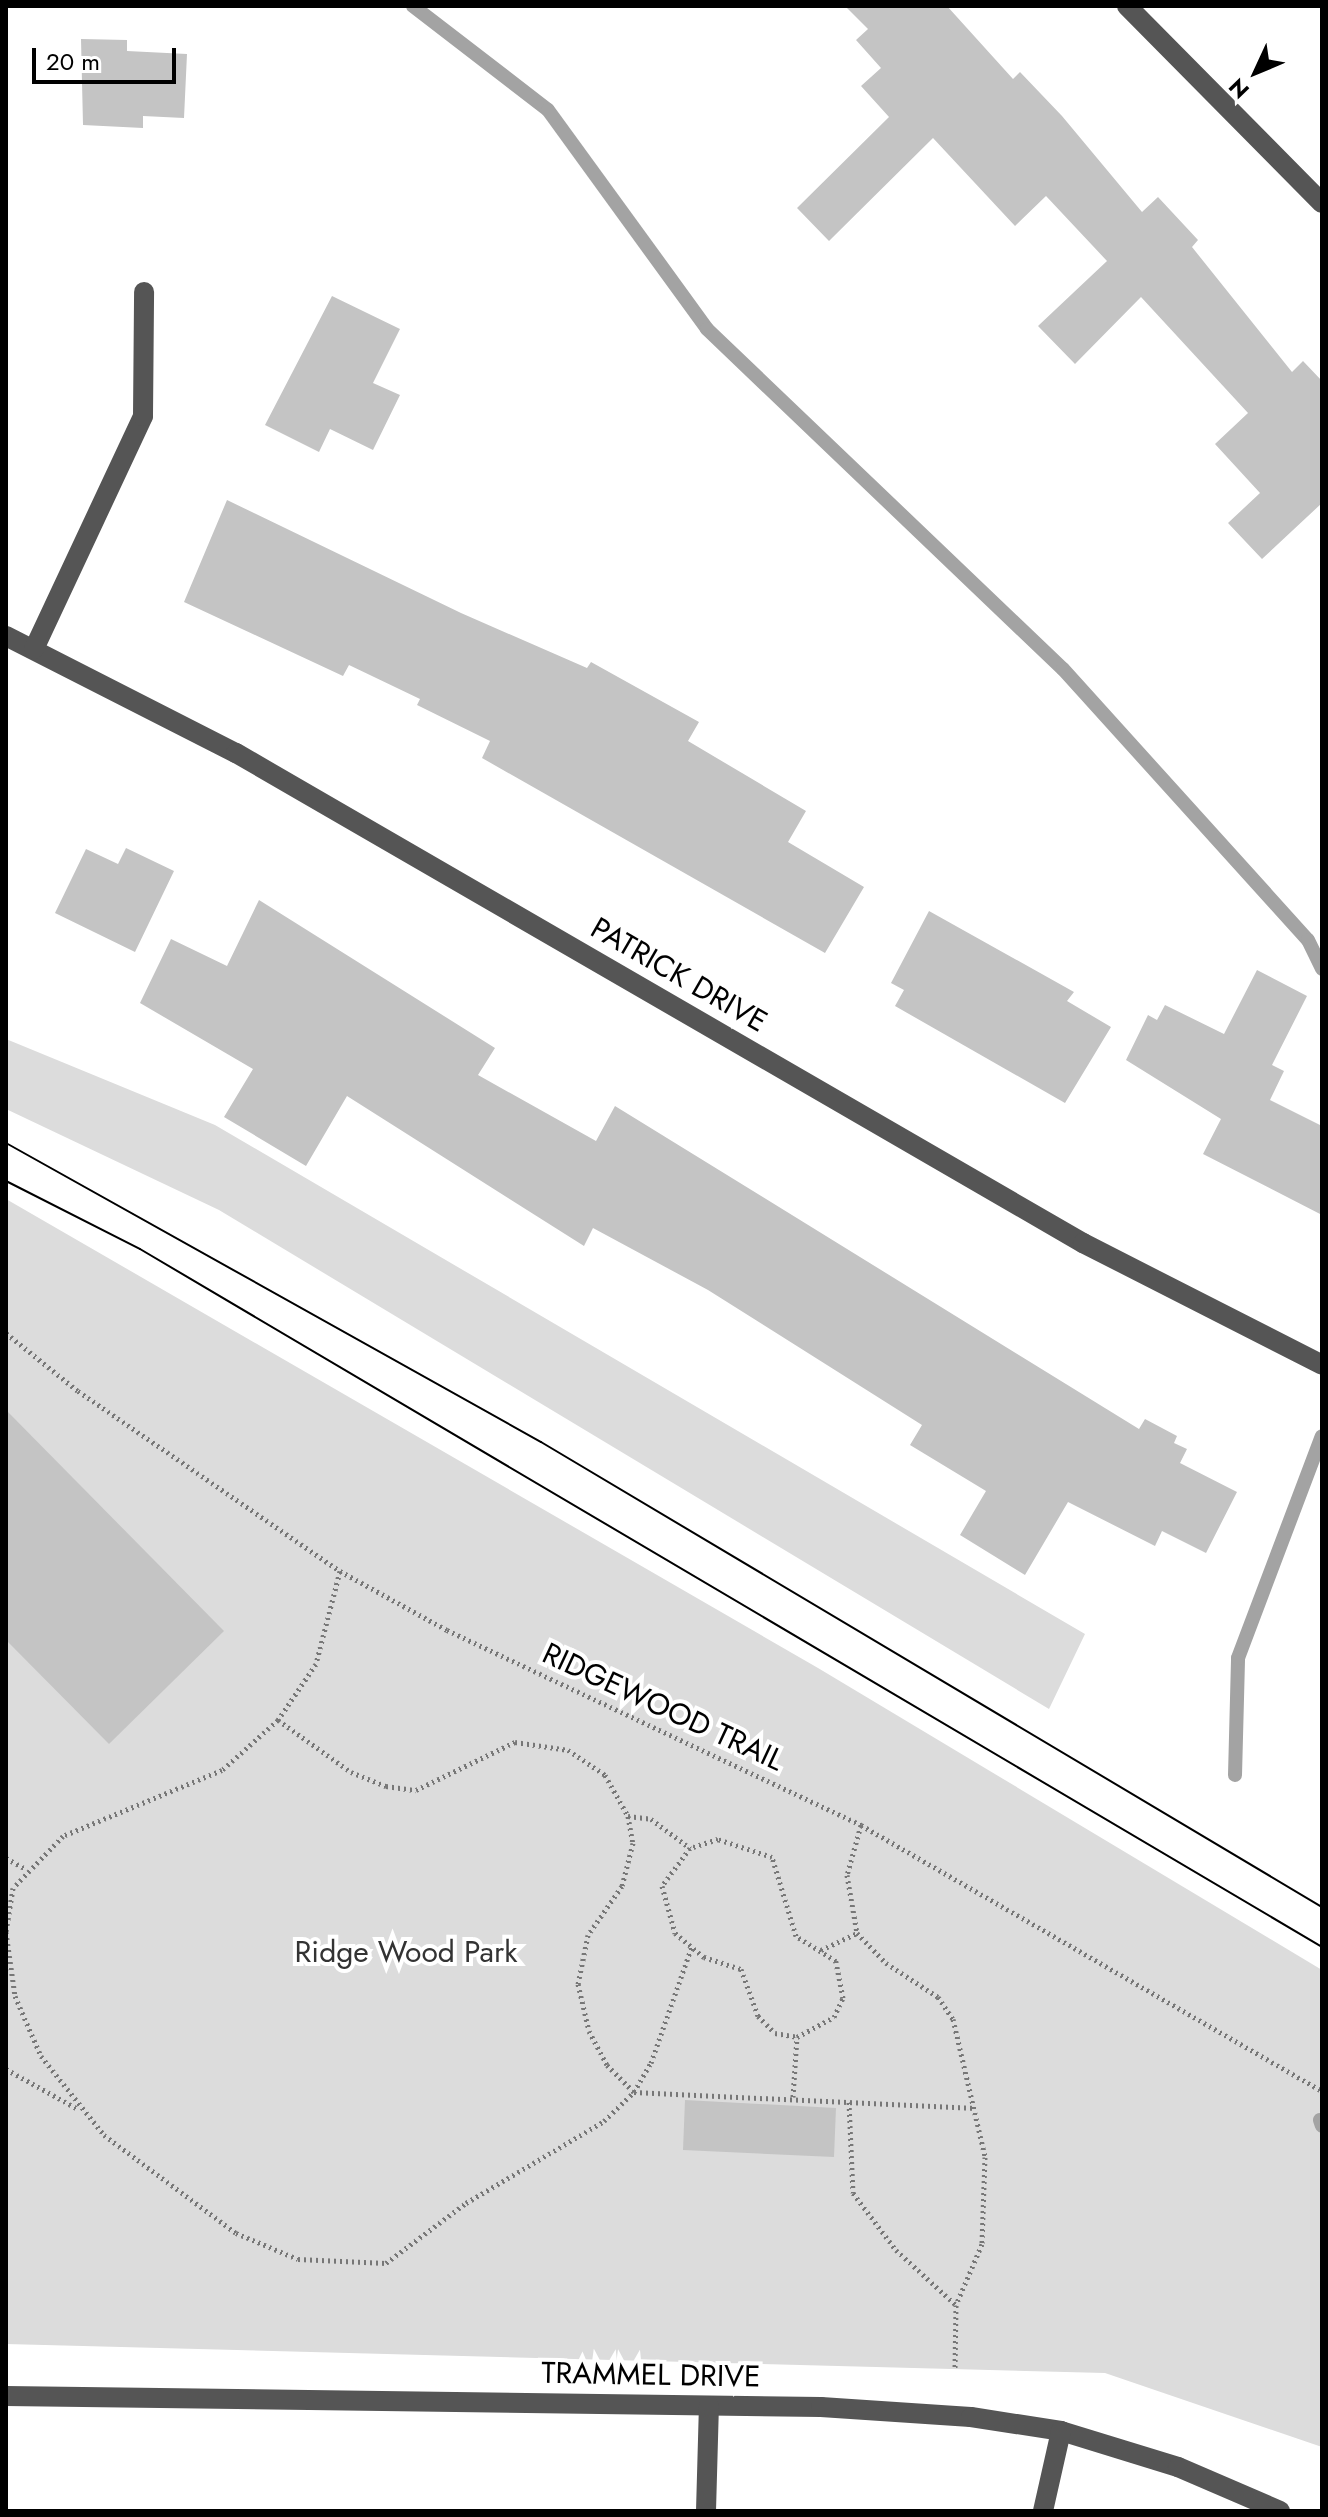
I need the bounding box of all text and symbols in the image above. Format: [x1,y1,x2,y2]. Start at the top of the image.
scale bar [36,32,180,82]
north arrow [1216,32,1296,112]
text: 20 m [46,44,100,79]
text: N [1221,71,1256,106]
street label: PATRICK DRIVE [584,910,774,1040]
street label: RIDGEWOOD TRAIL [537,1635,789,1779]
park label: Ridge Wood Park [295,1934,517,1970]
street label: TRAMMEL DRIVE [541,2355,761,2395]

